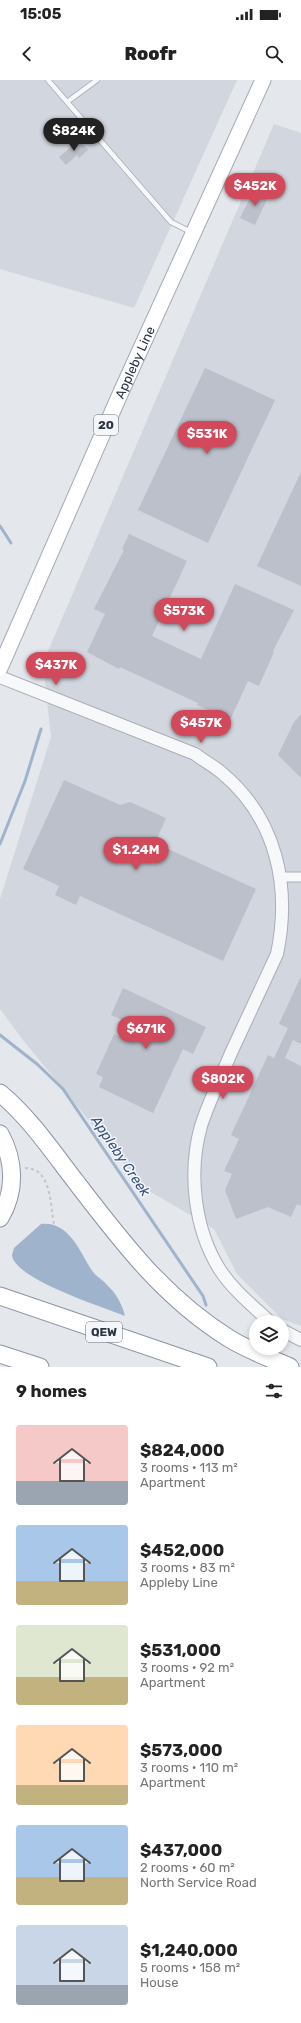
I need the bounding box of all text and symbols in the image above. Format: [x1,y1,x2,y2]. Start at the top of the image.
text: 15:05 [20,5,61,23]
icon: back [16,43,38,65]
text: Roofr [124,43,177,65]
icon: search [263,43,285,65]
pin: $824K [46,118,102,152]
text: $824K [52,123,96,138]
pin: $452K [227,173,283,207]
text: $452K [233,178,277,193]
street label: Appleby Line [112,324,158,401]
road number: 20 [94,415,118,435]
pin: $531K [179,421,235,455]
text: $531K [187,426,227,441]
pin: $573K [156,598,212,632]
text: $573K [163,603,205,618]
pin: $437K [28,652,84,686]
text: $437K [35,657,77,672]
pin: $457K [173,710,229,744]
text: $457K [180,715,222,730]
pin: $1.24M [103,837,169,871]
text: $1.24M [113,842,159,857]
pin: $671K [118,1016,174,1050]
text: $671K [126,1021,166,1036]
pin: $802K [195,1066,251,1100]
text: $802K [201,1071,245,1086]
water label: Appleby Creek [87,1112,154,1200]
map controls [249,1315,289,1355]
button: layers [249,1315,289,1355]
road number: QEW [86,1322,122,1342]
icon: filters [263,1380,285,1402]
text: 9 homes [16,1381,87,1401]
text: $824,000 [140,1440,225,1460]
icon: home [48,1441,96,1489]
text: 3 rooms · 113 m² [140,1460,238,1475]
text: Apartment [140,1475,205,1490]
text: $452,000 [140,1540,224,1560]
icon: home [48,1541,96,1589]
text: 3 rooms · 83 m² [140,1560,235,1575]
text: Appleby Line [140,1575,218,1590]
text: $531,000 [140,1640,221,1660]
icon: home [48,1641,96,1689]
text: 3 rooms · 92 m² [140,1660,234,1675]
text: Apartment [140,1675,205,1690]
text: $573,000 [140,1740,223,1760]
icon: home [48,1741,96,1789]
text: 3 rooms · 110 m² [140,1760,238,1775]
text: Apartment [140,1775,205,1790]
text: $437,000 [140,1840,222,1860]
icon: home [48,1841,96,1889]
text: 2 rooms · 60 m² [140,1860,235,1875]
text: North Service Road [140,1875,257,1890]
text: $1,240,000 [140,1940,238,1960]
icon: home [48,1941,96,1989]
text: 5 rooms · 158 m² [140,1960,240,1975]
text: House [140,1975,178,1990]

